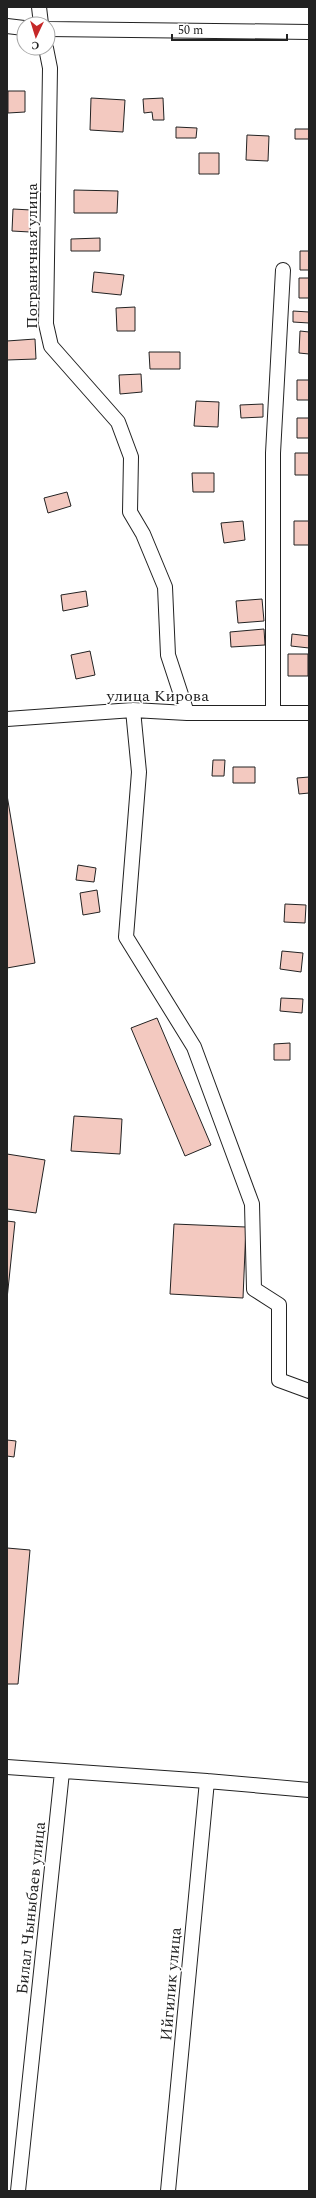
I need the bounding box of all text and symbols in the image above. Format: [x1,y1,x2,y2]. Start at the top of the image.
north arrow [16,16,56,56]
scale bar [172,16,287,42]
text: 50 m [178,21,203,40]
text: С [31,37,40,54]
street label: Пограничная улица [20,183,44,329]
street label: улица Кирова [106,684,209,708]
street label: Билал Чыныбаев улица [10,1820,52,1996]
street label: Ийгилик улица [154,1926,188,2042]

